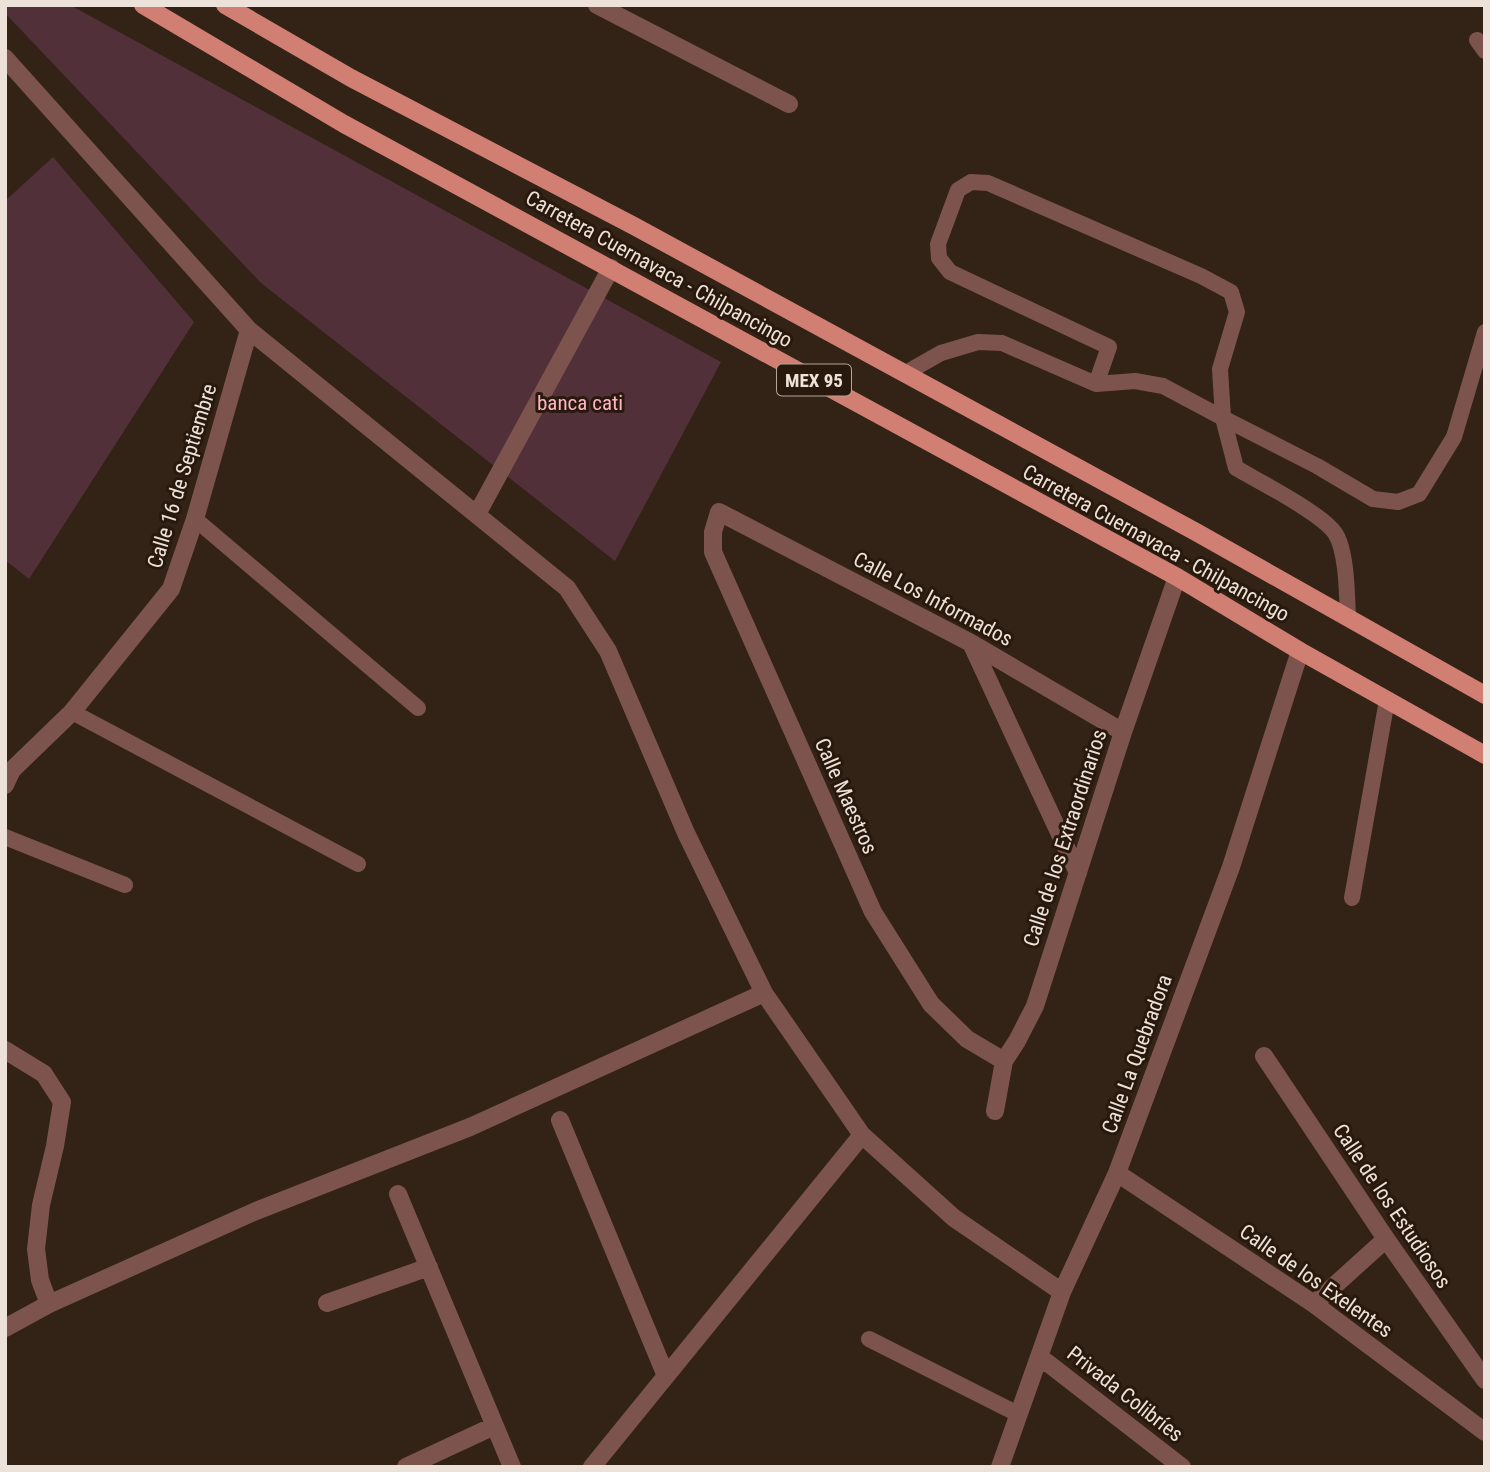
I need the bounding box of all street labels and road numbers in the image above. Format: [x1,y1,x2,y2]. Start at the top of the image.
street label: Carretera Cuernavaca - Chilpancingo [522,186,796,352]
road number: MEX 95 [777,364,851,396]
street label: Calle 16 de Septiembre [143,381,221,571]
street label: Carretera Cuernavaca - Chilpancingo [1019,460,1293,626]
street label: Calle Los Informados [849,547,1017,651]
street label: Calle de los Extraordinarios [1019,727,1111,949]
street label: Calle Maestros [810,734,882,858]
street label: Calle La Quebradora [1097,971,1177,1137]
street label: Calle de los Estudiosos [1328,1119,1456,1293]
street label: Calle de los Exelentes [1235,1219,1397,1343]
street label: Privada Colibríes [1062,1341,1188,1447]

